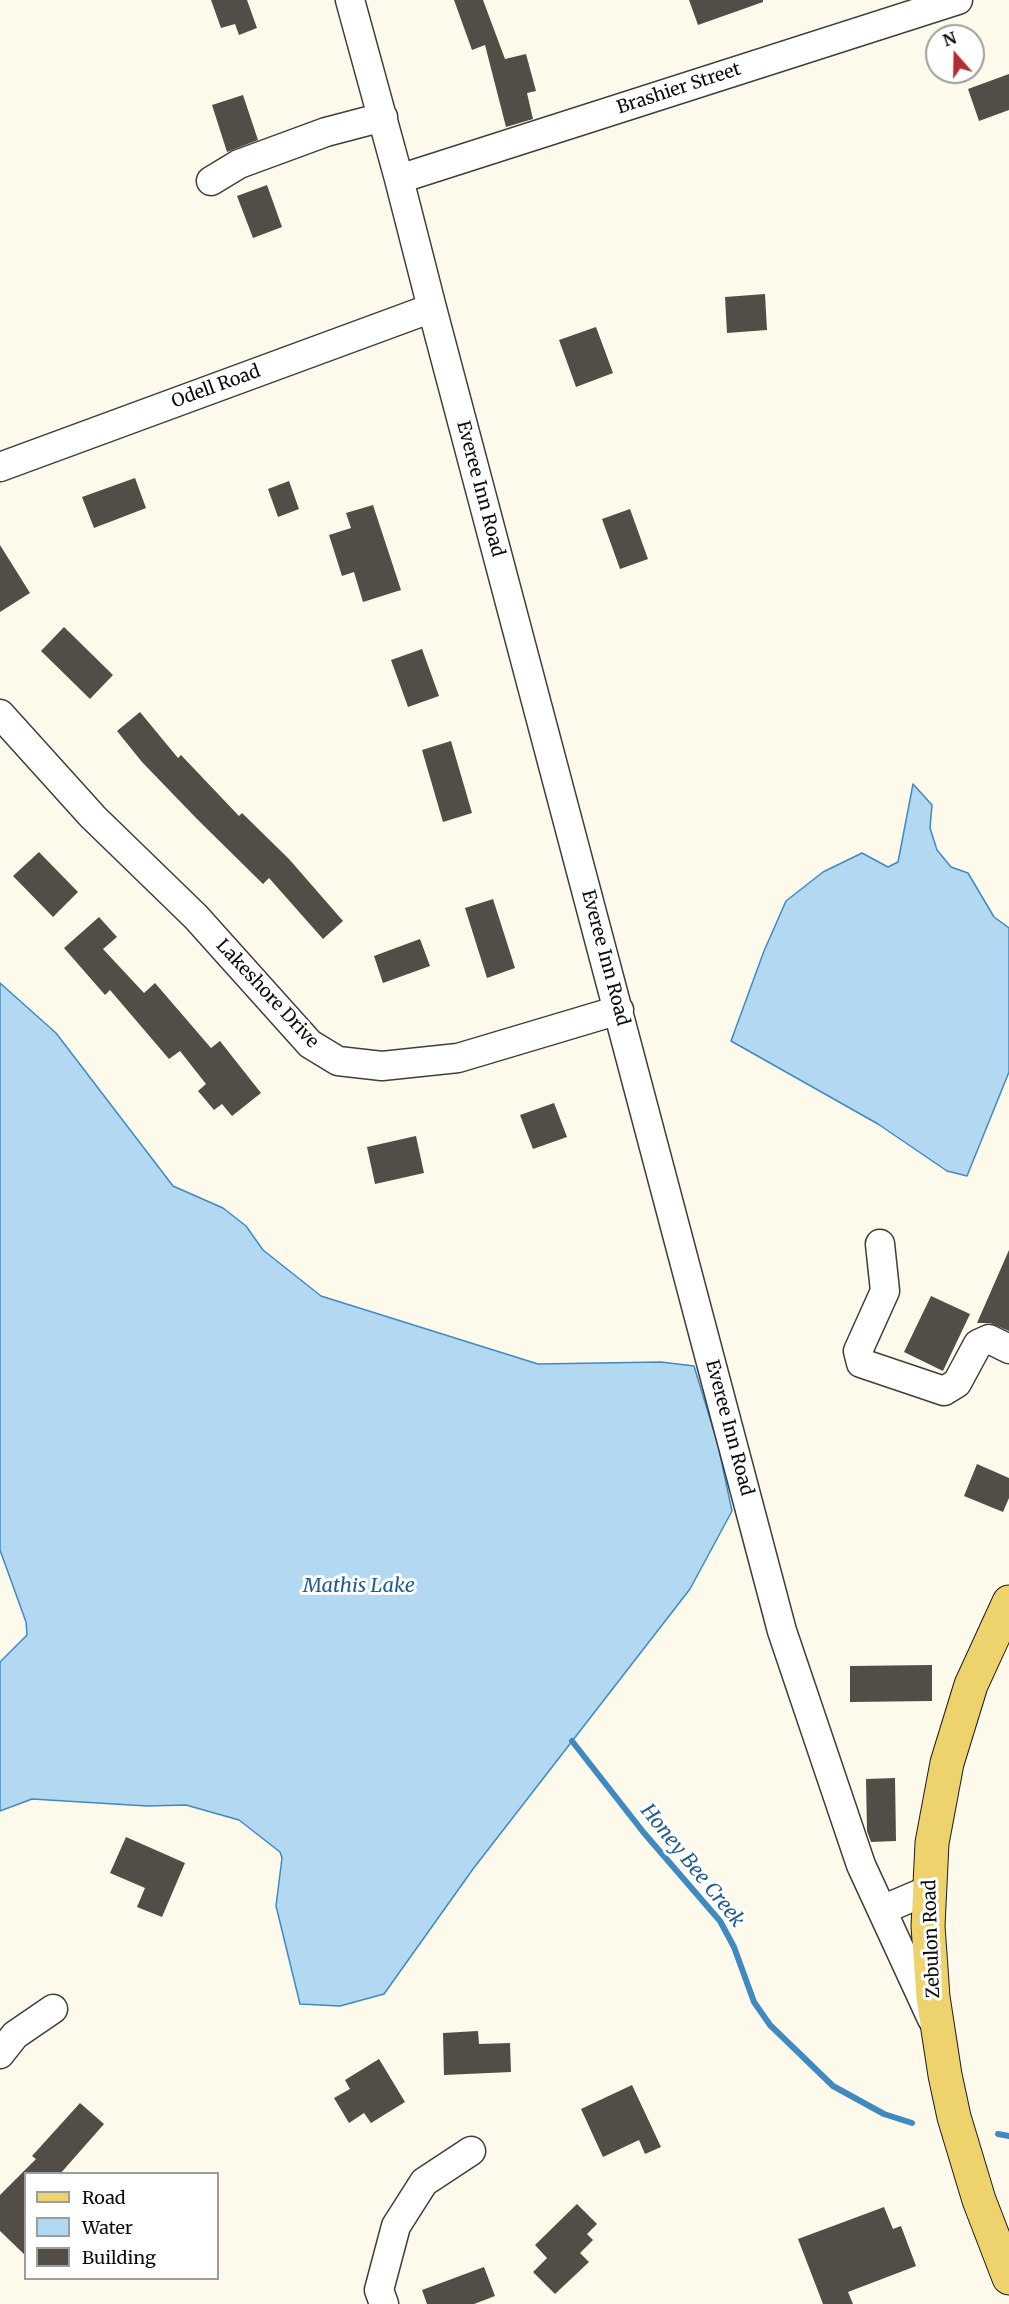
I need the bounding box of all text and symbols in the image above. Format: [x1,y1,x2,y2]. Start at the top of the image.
north arrow [925,24,985,84]
text: N [940,27,959,51]
street label: Brashier Street [614,59,744,119]
street label: Odell Road [169,361,263,413]
street label: Everee Inn Road [451,419,509,559]
street label: Everee Inn Road [576,888,634,1028]
street label: Lakeshore Drive [211,935,323,1053]
street label: Everee Inn Road [700,1358,758,1498]
water label: Mathis Lake [303,1574,415,1598]
water label: Honey Bee Creek [635,1800,749,1932]
street label: Zebulon Road [919,1879,945,1999]
legend [24,2172,219,2280]
text: Road [82,2186,126,2209]
text: Water [82,2216,133,2239]
text: Building [82,2246,156,2269]

